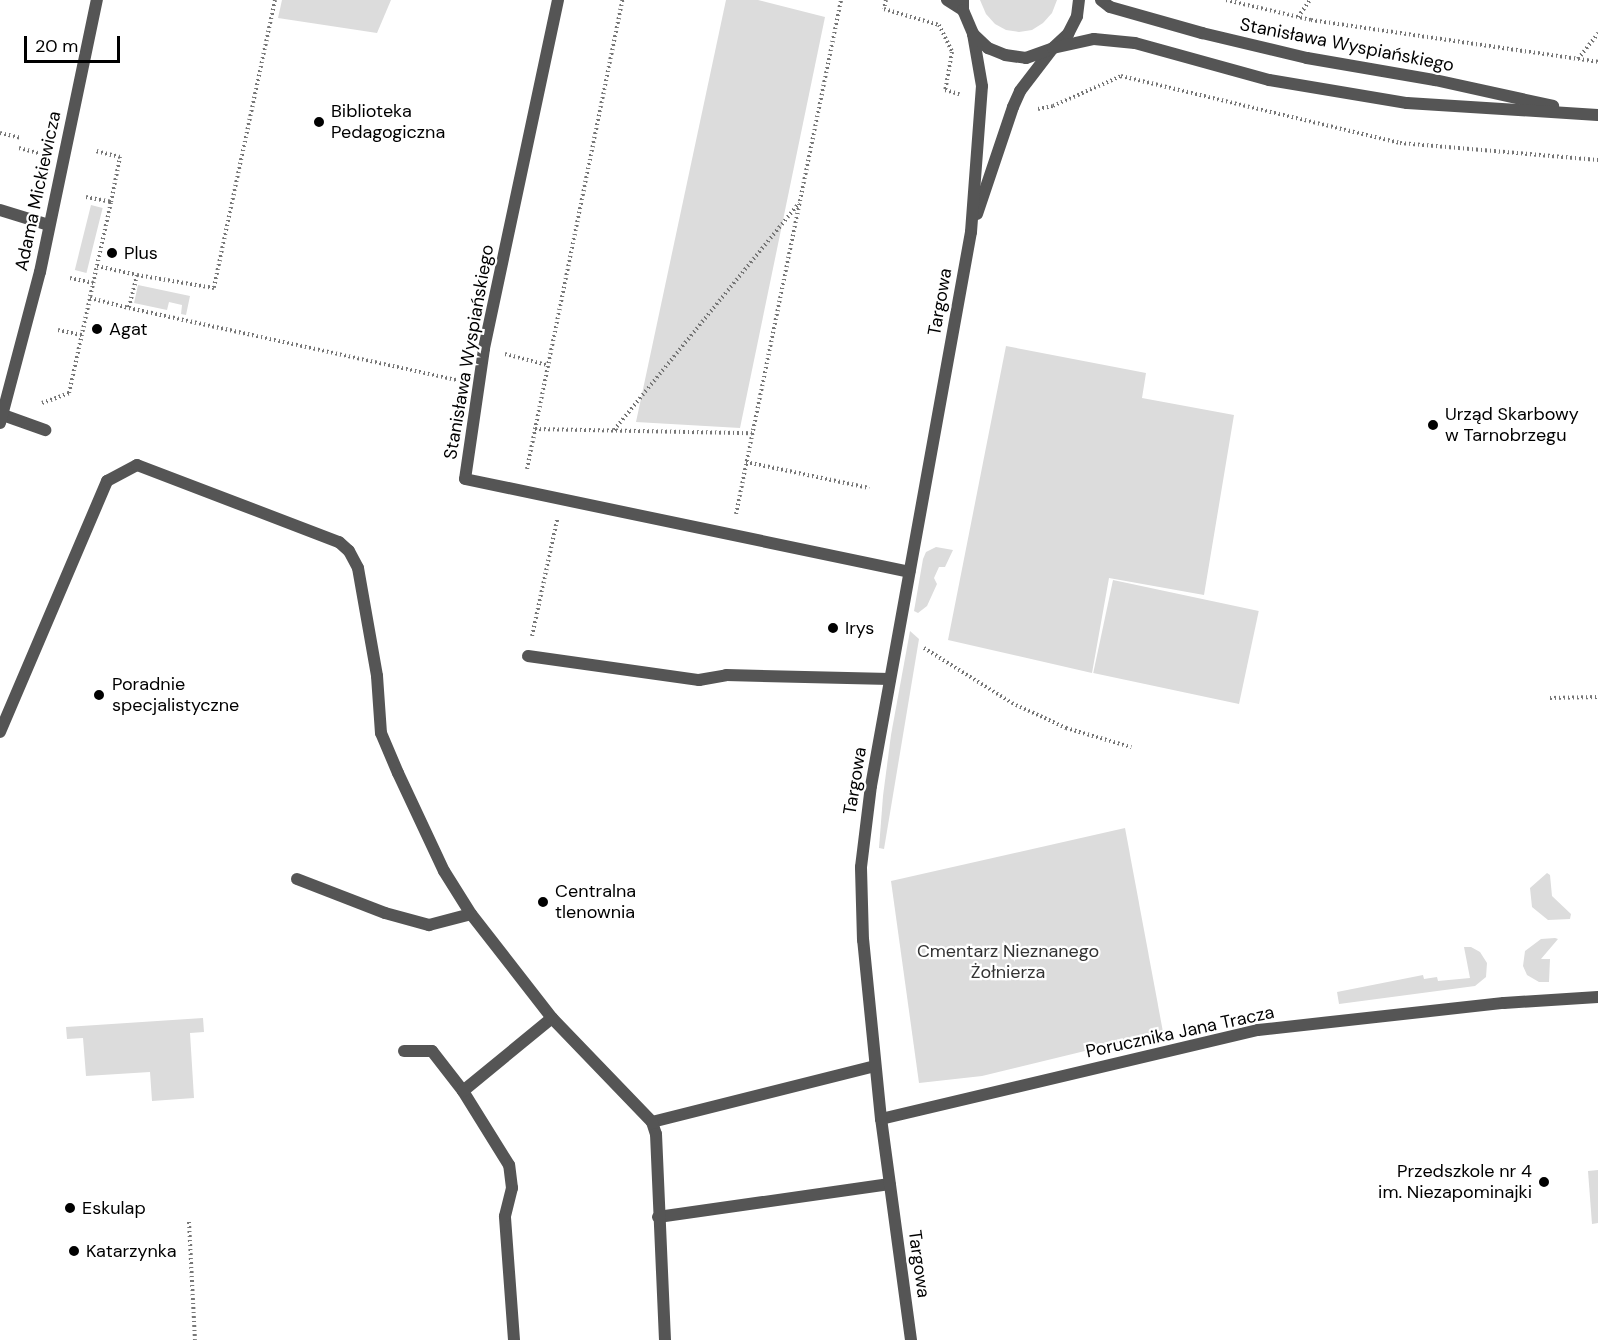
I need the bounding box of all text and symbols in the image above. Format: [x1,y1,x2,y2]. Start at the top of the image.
street label: Stanisława Wyspiańskiego [1238,14,1456,76]
scale bar [27,24,123,62]
text: 20 m [35,34,78,58]
place label: Biblioteka Pedagogiczna [331,101,445,144]
street label: Adama Mickiewicza [11,109,65,273]
marker: Biblioteka Pedagogiczna [312,115,326,129]
place label: Plus [124,242,158,264]
street label: Stanisława Wyspiańskiego [439,243,499,461]
marker: Plus [105,246,119,260]
street label: Targowa [923,267,957,337]
place label: Agat [109,318,148,340]
marker: Agat [90,322,104,336]
place label: Urząd Skarbowy w Tarnobrzegu [1445,404,1579,446]
marker: Urząd Skarbowy w Tarnobrzegu [1426,418,1440,432]
place label: Irys [845,617,874,639]
marker: Irys [826,621,840,635]
place label: Poradnie specjalistyczne [112,674,239,716]
marker: Poradnie specjalistyczne [90,686,108,704]
street label: Targowa [839,746,871,816]
place label: Centralna tlenownia [555,881,636,924]
marker: Centralna tlenownia [536,895,550,909]
park label: Cmentarz Nieznanego Żołnierza [917,941,1099,984]
street label: Porucznika Jana Tracza [1084,1001,1276,1063]
place label: Przedszkole nr 4 im. Niezapominajki [1378,1161,1532,1204]
marker: Przedszkole nr 4 im. Niezapominajki [1537,1175,1551,1189]
place label: Eskulap [82,1197,146,1219]
marker: Eskulap [63,1201,77,1215]
street label: Targowa [904,1229,934,1299]
place label: Katarzynka [86,1240,177,1262]
marker: Katarzynka [67,1244,81,1258]

